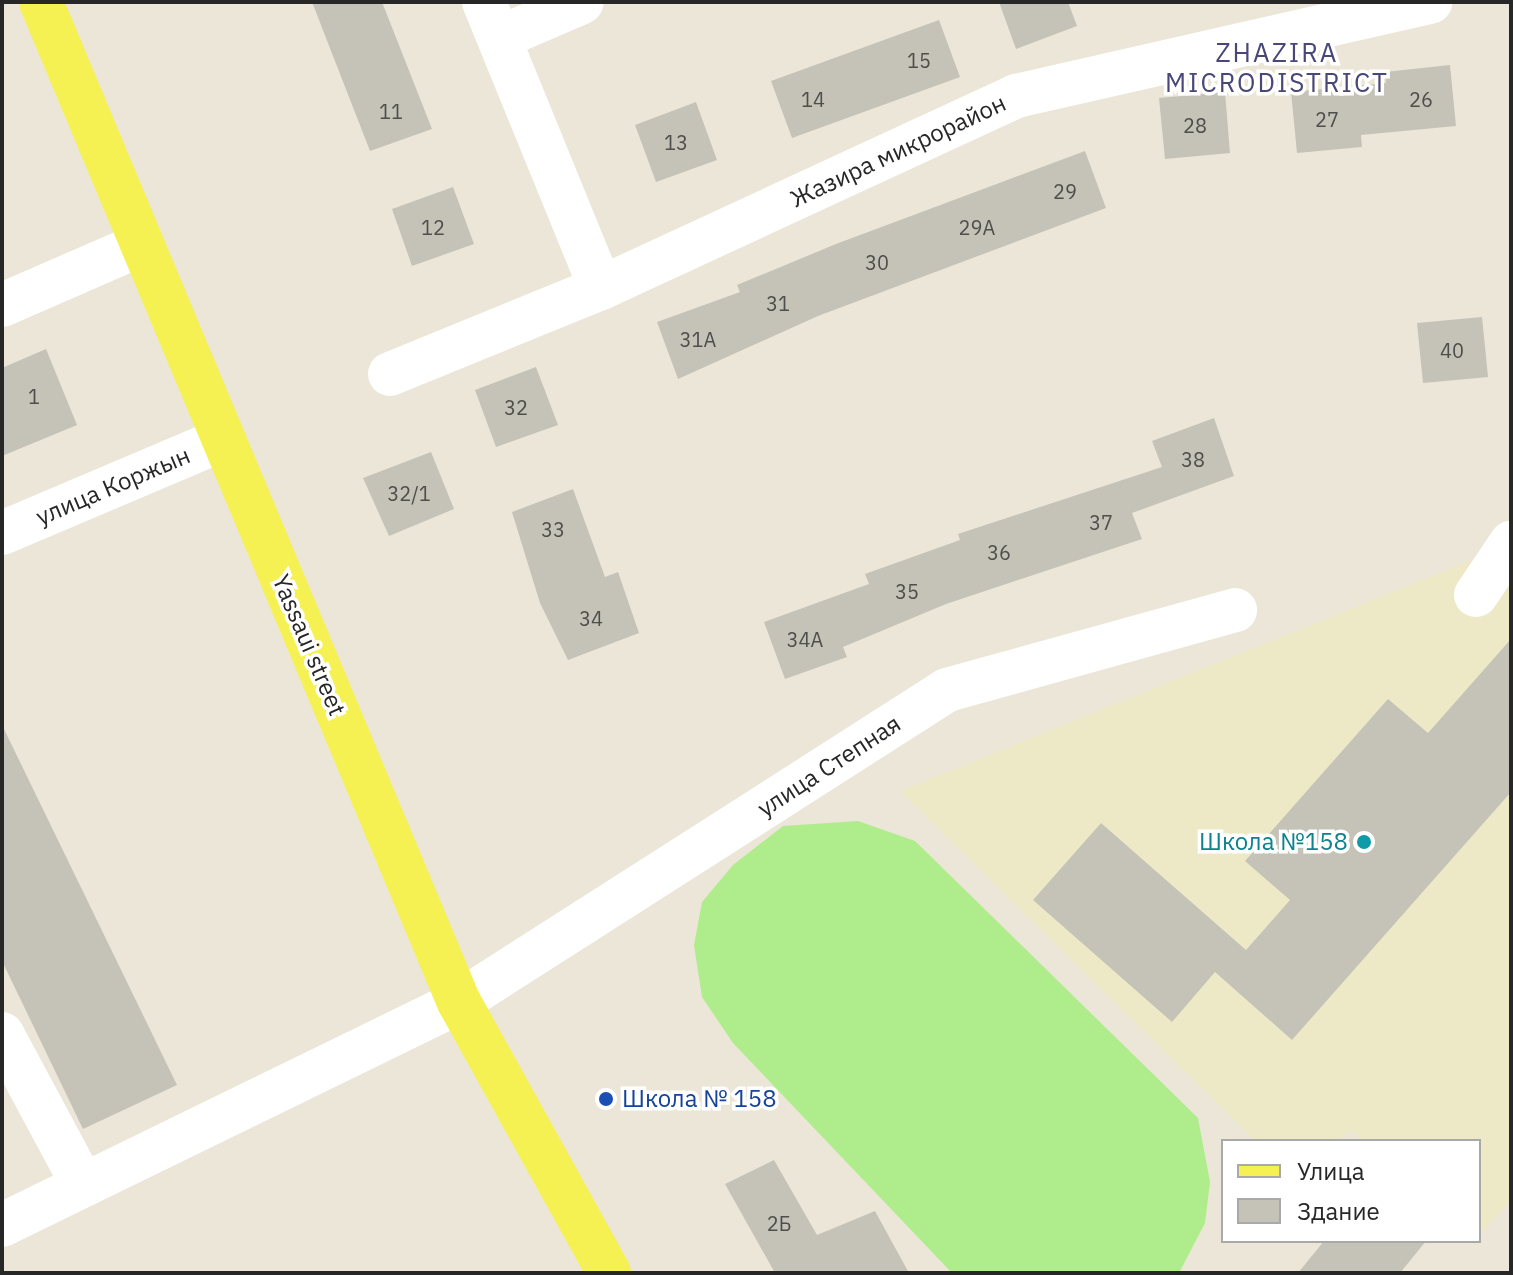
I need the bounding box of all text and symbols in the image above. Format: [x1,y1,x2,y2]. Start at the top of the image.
district label: ZHAZIRA MICRODISTRICT [1165,37,1389,98]
house number: 15 [907,48,931,72]
house number: 14 [801,87,825,111]
house number: 26 [1409,87,1433,111]
street label: Жазира микрорайон [786,88,1010,214]
house number: 11 [379,99,403,123]
house number: 27 [1315,107,1339,131]
house number: 28 [1183,113,1207,137]
house number: 13 [664,130,688,154]
house number: 29 [1053,179,1077,203]
house number: 12 [421,215,445,239]
house number: 29А [959,215,995,239]
house number: 30 [865,250,889,274]
house number: 31 [766,291,790,315]
house number: 31А [680,327,716,351]
house number: 40 [1440,338,1464,362]
house number: 1 [28,384,40,408]
house number: 32 [504,395,528,419]
street label: улица Коржын [32,441,194,531]
house number: 38 [1181,447,1205,471]
house number: 32/1 [387,481,431,505]
house number: 37 [1089,510,1113,534]
house number: 33 [541,517,565,541]
house number: 36 [987,540,1011,564]
street label: Yassaui street [266,570,352,720]
house number: 35 [895,579,919,603]
house number: 34 [579,606,603,630]
house number: 34А [787,627,823,651]
street label: улица Степная [752,709,906,823]
place label: Школа №158 [1199,828,1348,856]
marker: Школа №158 [1355,833,1373,851]
place label: Школа № 158 [622,1085,777,1113]
marker: Школа № 158 [597,1090,615,1108]
legend [1221,1139,1481,1243]
text: Улица [1297,1155,1365,1187]
text: Здание [1297,1195,1380,1227]
house number: 2Б [767,1211,791,1235]

